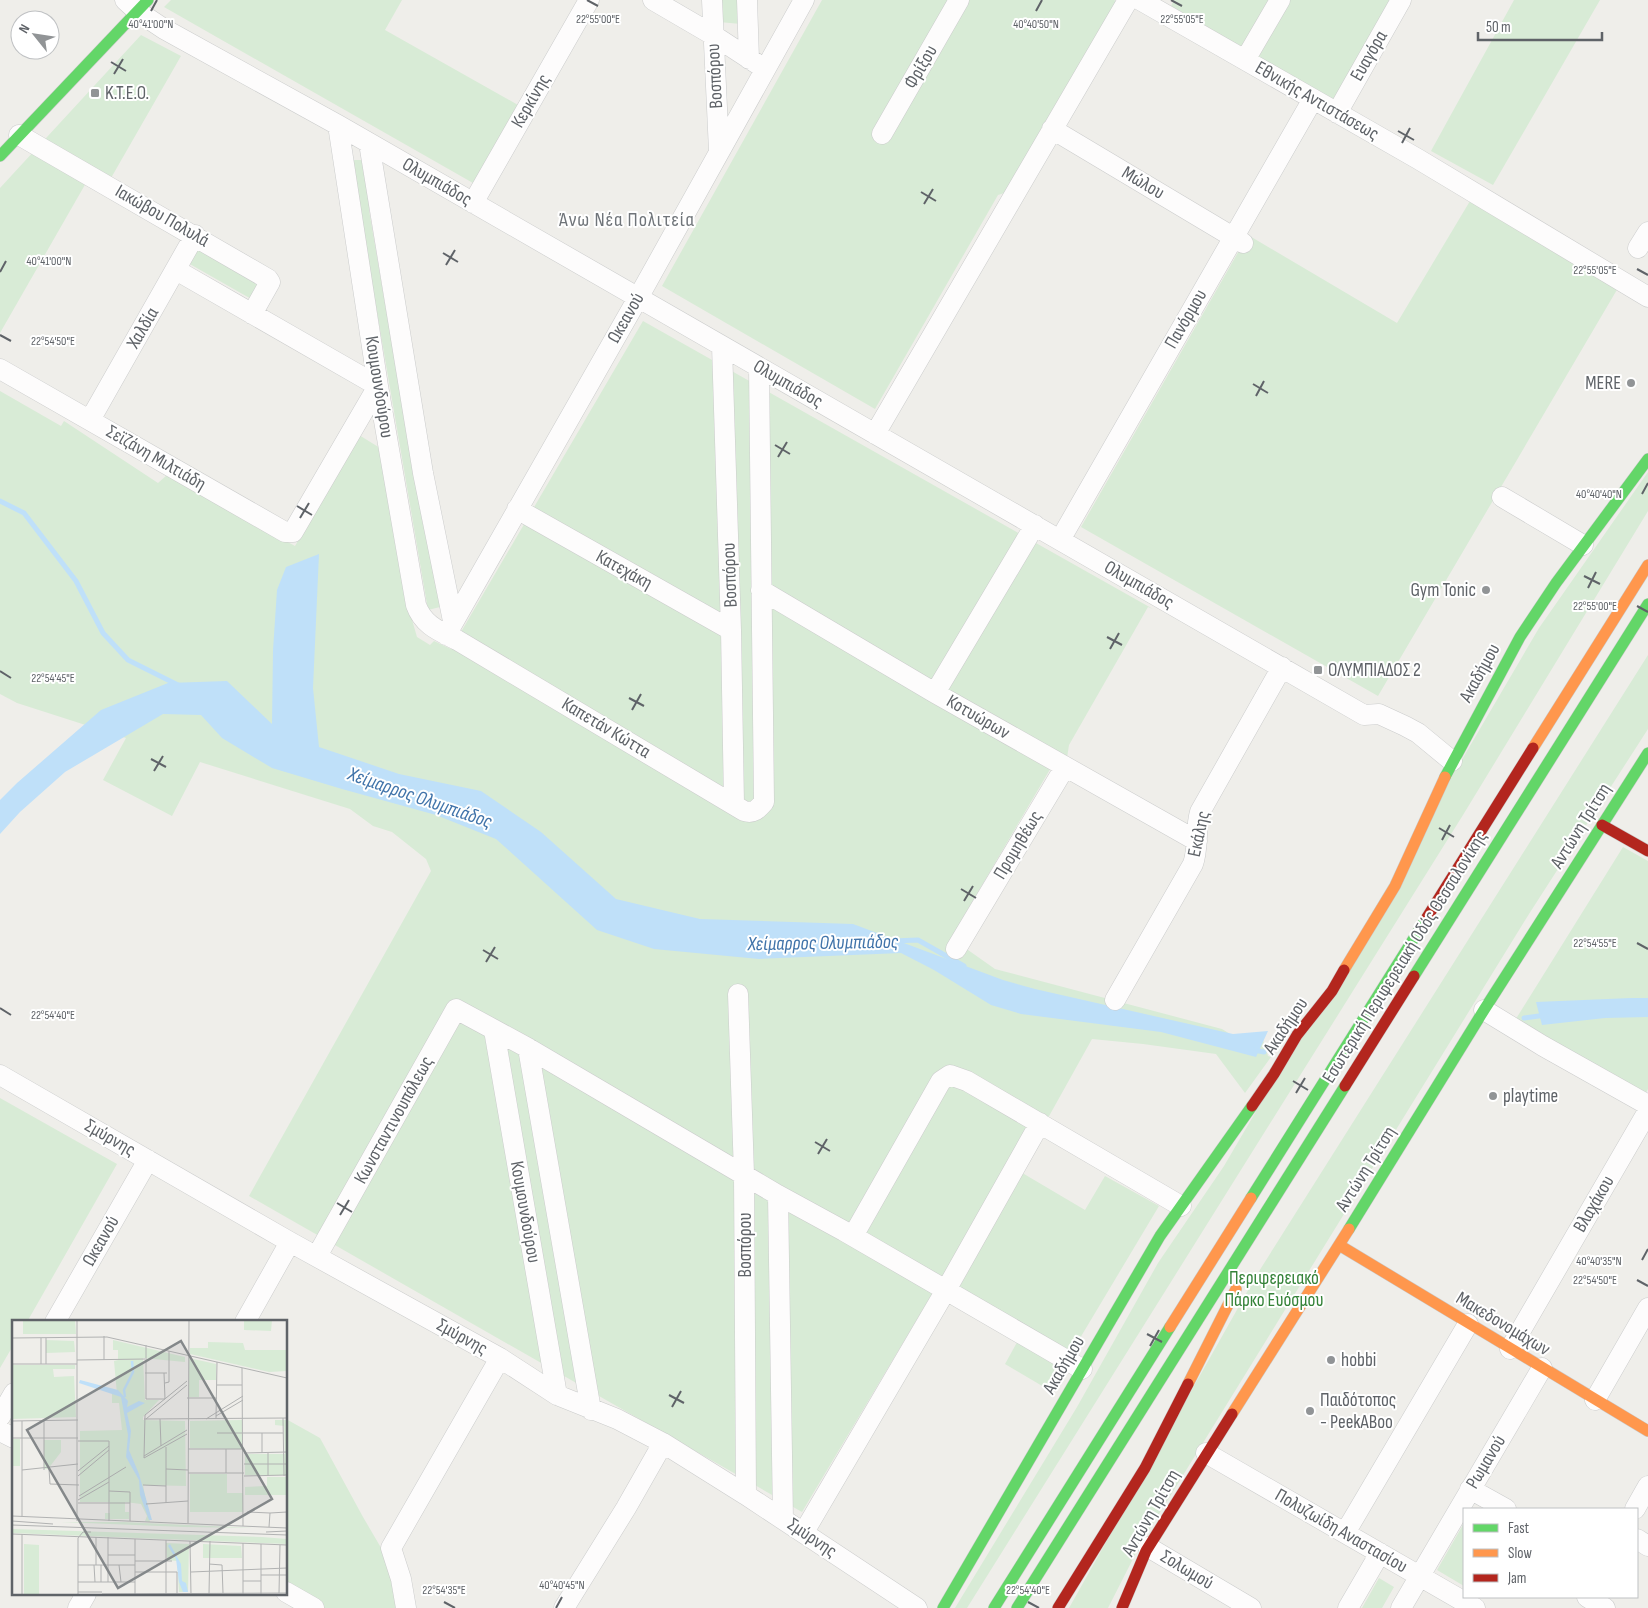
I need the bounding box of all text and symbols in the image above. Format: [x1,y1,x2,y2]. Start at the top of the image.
north arrow [10,10,60,60]
scale bar [1478,10,1602,42]
text: 22°55'00"E [576,12,620,27]
text: 22°55'05"E [1160,12,1204,27]
text: 40°41'00"N [129,17,173,32]
text: 40°40'50"N [1013,17,1059,32]
text: 50 m [1486,18,1511,37]
text: N [15,21,33,36]
street label: Ευαγόρα [1345,27,1393,85]
street label: Φρίξου [899,41,943,93]
street label: Βοσπόρου [702,43,728,109]
street label: Εθνικής Αντιστάσεως [1251,56,1383,146]
street label: Κερκίνης [506,70,556,132]
place label: K.T.E.O. [105,82,149,105]
marker: K.T.E.O. [89,87,101,99]
street label: Ολυμπιάδος [398,153,476,211]
street label: Μώλου [1117,161,1169,205]
street label: Ιακώβου Πολυλά [111,180,213,252]
district label: Άνω Νέα Πολιτεία [559,208,695,232]
text: 40°41'00"N [27,254,71,269]
text: 22°55'05"E [1573,263,1617,278]
street label: Πανόρμου [1160,285,1212,353]
street label: Ωκεανού [602,289,650,347]
street label: Χαλδία [122,303,164,354]
text: 22°54'50"E [31,334,75,349]
street label: Κουμουνδούρου [360,334,398,440]
street label: Ολυμπιάδος [749,355,827,413]
place label: MERE [1585,372,1621,395]
marker: MERE [1625,377,1637,389]
street label: Σεϊζάνη Μιλτιάδη [102,420,210,496]
text: 40°40'40"N [1576,487,1622,502]
street label: Βοσπόρου [717,542,743,608]
street label: Κατεχάκη [592,545,656,595]
street label: Ολυμπιάδος [1100,556,1178,614]
place label: Gym Tonic [1411,579,1476,602]
marker: Gym Tonic [1480,584,1492,596]
text: 22°55'00"E [1573,599,1617,614]
street label: Ακαδήμου [1454,640,1505,707]
place label: ΟΛΥΜΠΙΑΔΟΣ 2 [1328,659,1421,682]
marker: ΟΛΥΜΠΙΑΔΟΣ 2 [1312,664,1324,676]
text: 22°54'45"E [31,671,75,686]
street label: Κοτυώρων [942,690,1014,745]
street label: Καπετάν Κώττα [558,693,655,763]
water label: Χείμαρρος Ολυμπιάδος [344,762,495,834]
street label: Αντώνη Τρίτση [1545,779,1616,874]
street label: Προμηθέως [989,807,1047,883]
street label: Εκάλης [1183,809,1215,859]
street label: Εσωτερική Περιφερειακή Οδός Θεσσαλονίκης [1318,826,1492,1088]
water label: Χείμαρρος Ολυμπιάδος [746,930,899,956]
text: 22°54'55"E [1573,936,1617,951]
street label: Ακαδήμου [1258,993,1313,1060]
text: 22°54'40"E [31,1008,75,1023]
street label: Κωνσταντινουπόλεως [349,1052,439,1188]
place label: playtime [1503,1085,1558,1108]
marker: playtime [1487,1090,1499,1102]
street label: Σμύρνης [81,1114,139,1162]
street label: Αντώνη Τρίτση [1330,1122,1401,1217]
street label: Κουμουνδούρου [505,1159,545,1265]
street label: Βλαχάκου [1569,1172,1619,1236]
street label: Ωκεανού [77,1212,125,1270]
street label: Βοσπόρου [734,1213,757,1277]
text: 40°40'35"N [1576,1254,1622,1269]
park label: Περιφερειακό Πάρκο Ευόσμου [1224,1267,1324,1312]
text: 22°54'50"E [1573,1273,1617,1288]
street label: Μακεδονομάχων [1452,1287,1555,1361]
street label: Σμύρνης [432,1314,492,1360]
inset map [12,1320,288,1596]
street label: Ακαδήμου [1038,1332,1090,1399]
place label: hobbi [1341,1349,1376,1372]
marker: hobbi [1325,1354,1337,1366]
place label: Παιδότοπος - PeekABoo [1320,1389,1396,1434]
marker: Παιδότοπος - PeekABoo [1304,1405,1316,1417]
street label: Ρωμανού [1461,1431,1511,1493]
street label: Αντώνη Τρίτση [1116,1466,1185,1561]
street label: Πολυζωίδη Αναστασίου [1271,1484,1411,1578]
legend [1463,1508,1638,1598]
street label: Σμύρνης [783,1513,841,1563]
text: Fast [1508,1519,1530,1538]
text: Slow [1508,1544,1532,1563]
street label: Σολωμού [1156,1545,1218,1595]
text: Jam [1507,1569,1526,1588]
text: 40°40'45"N [539,1578,585,1593]
text: 22°54'35"E [422,1583,466,1598]
text: 22°54'40"E [1006,1583,1050,1598]

